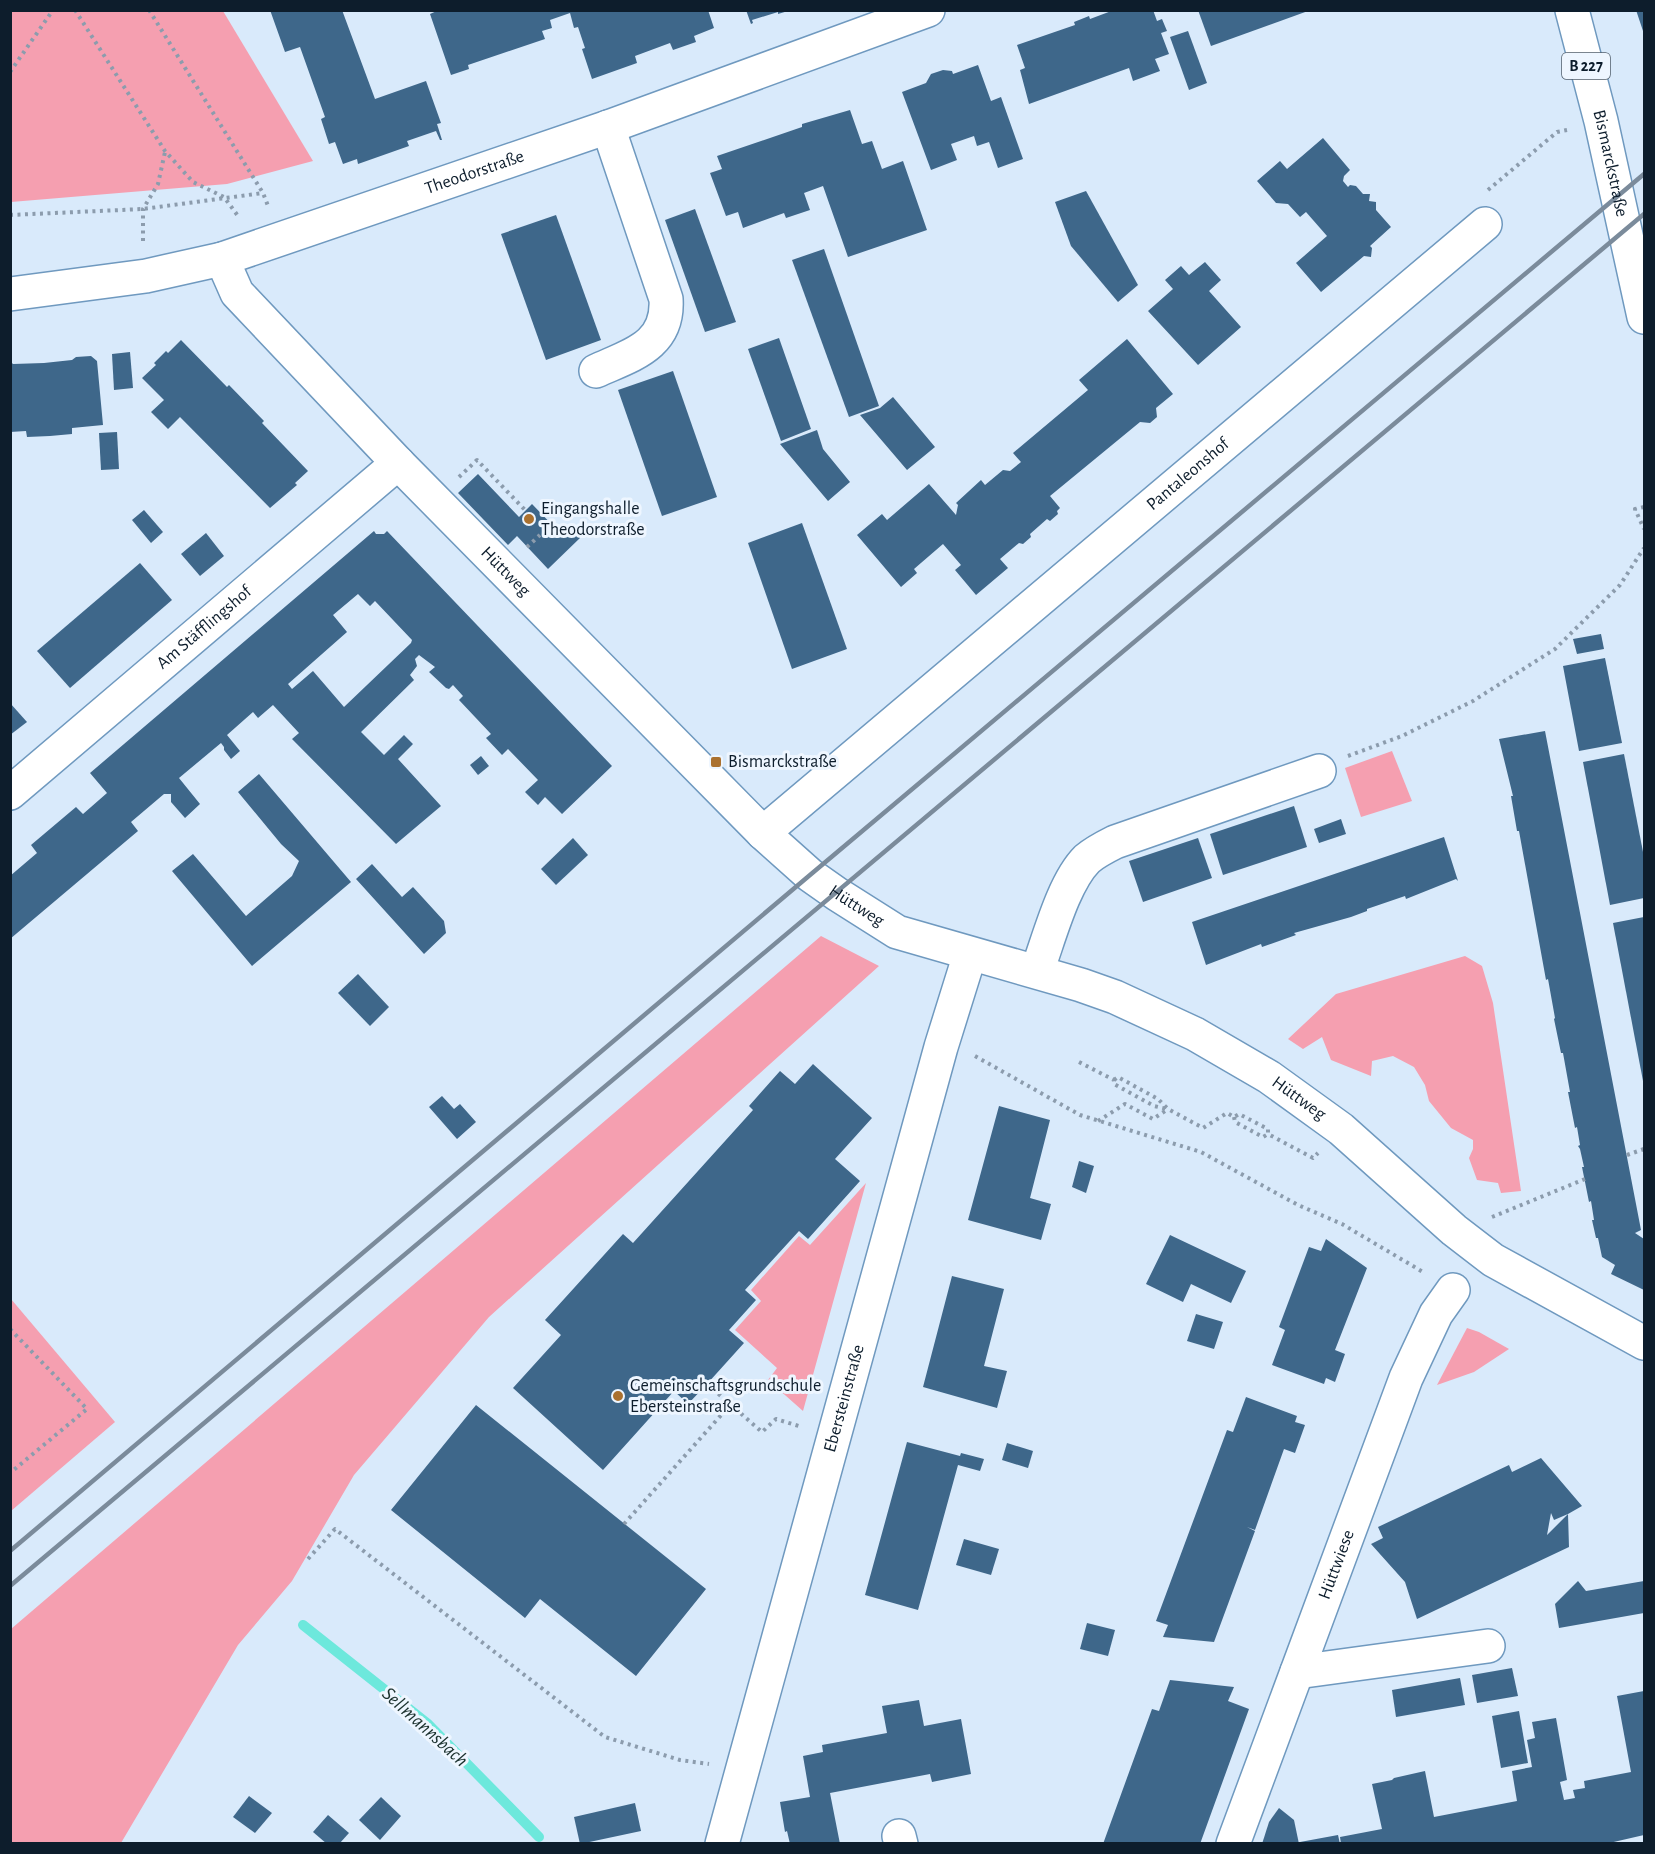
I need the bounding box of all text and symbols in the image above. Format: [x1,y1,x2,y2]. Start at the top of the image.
road number: B 227 [1562,53,1610,79]
street label: Bismarckstraße [1589,108,1631,218]
street label: Theodorstraße [423,147,527,198]
street label: Pantaleonshof [1144,434,1234,514]
place label: Eingangshalle Theodorstraße [541,500,645,539]
marker: Eingangshalle Theodorstraße [522,512,536,526]
street label: Hüttweg [477,543,533,600]
street label: Am Stäfflingshof [153,582,256,673]
place label: Bismarckstraße [728,753,837,771]
marker: Bismarckstraße [709,755,723,769]
street label: Hüttweg [825,882,887,930]
street label: Hüttweg [1268,1073,1329,1124]
street label: Ebersteinstraße [821,1343,868,1454]
place label: Gemeinschaftsgrundschule Ebersteinstraße [630,1377,821,1416]
marker: Gemeinschaftsgrundschule Ebersteinstraße [611,1389,625,1403]
street label: Hüttwiese [1316,1527,1358,1602]
water label: Sellmannsbach [378,1683,472,1771]

